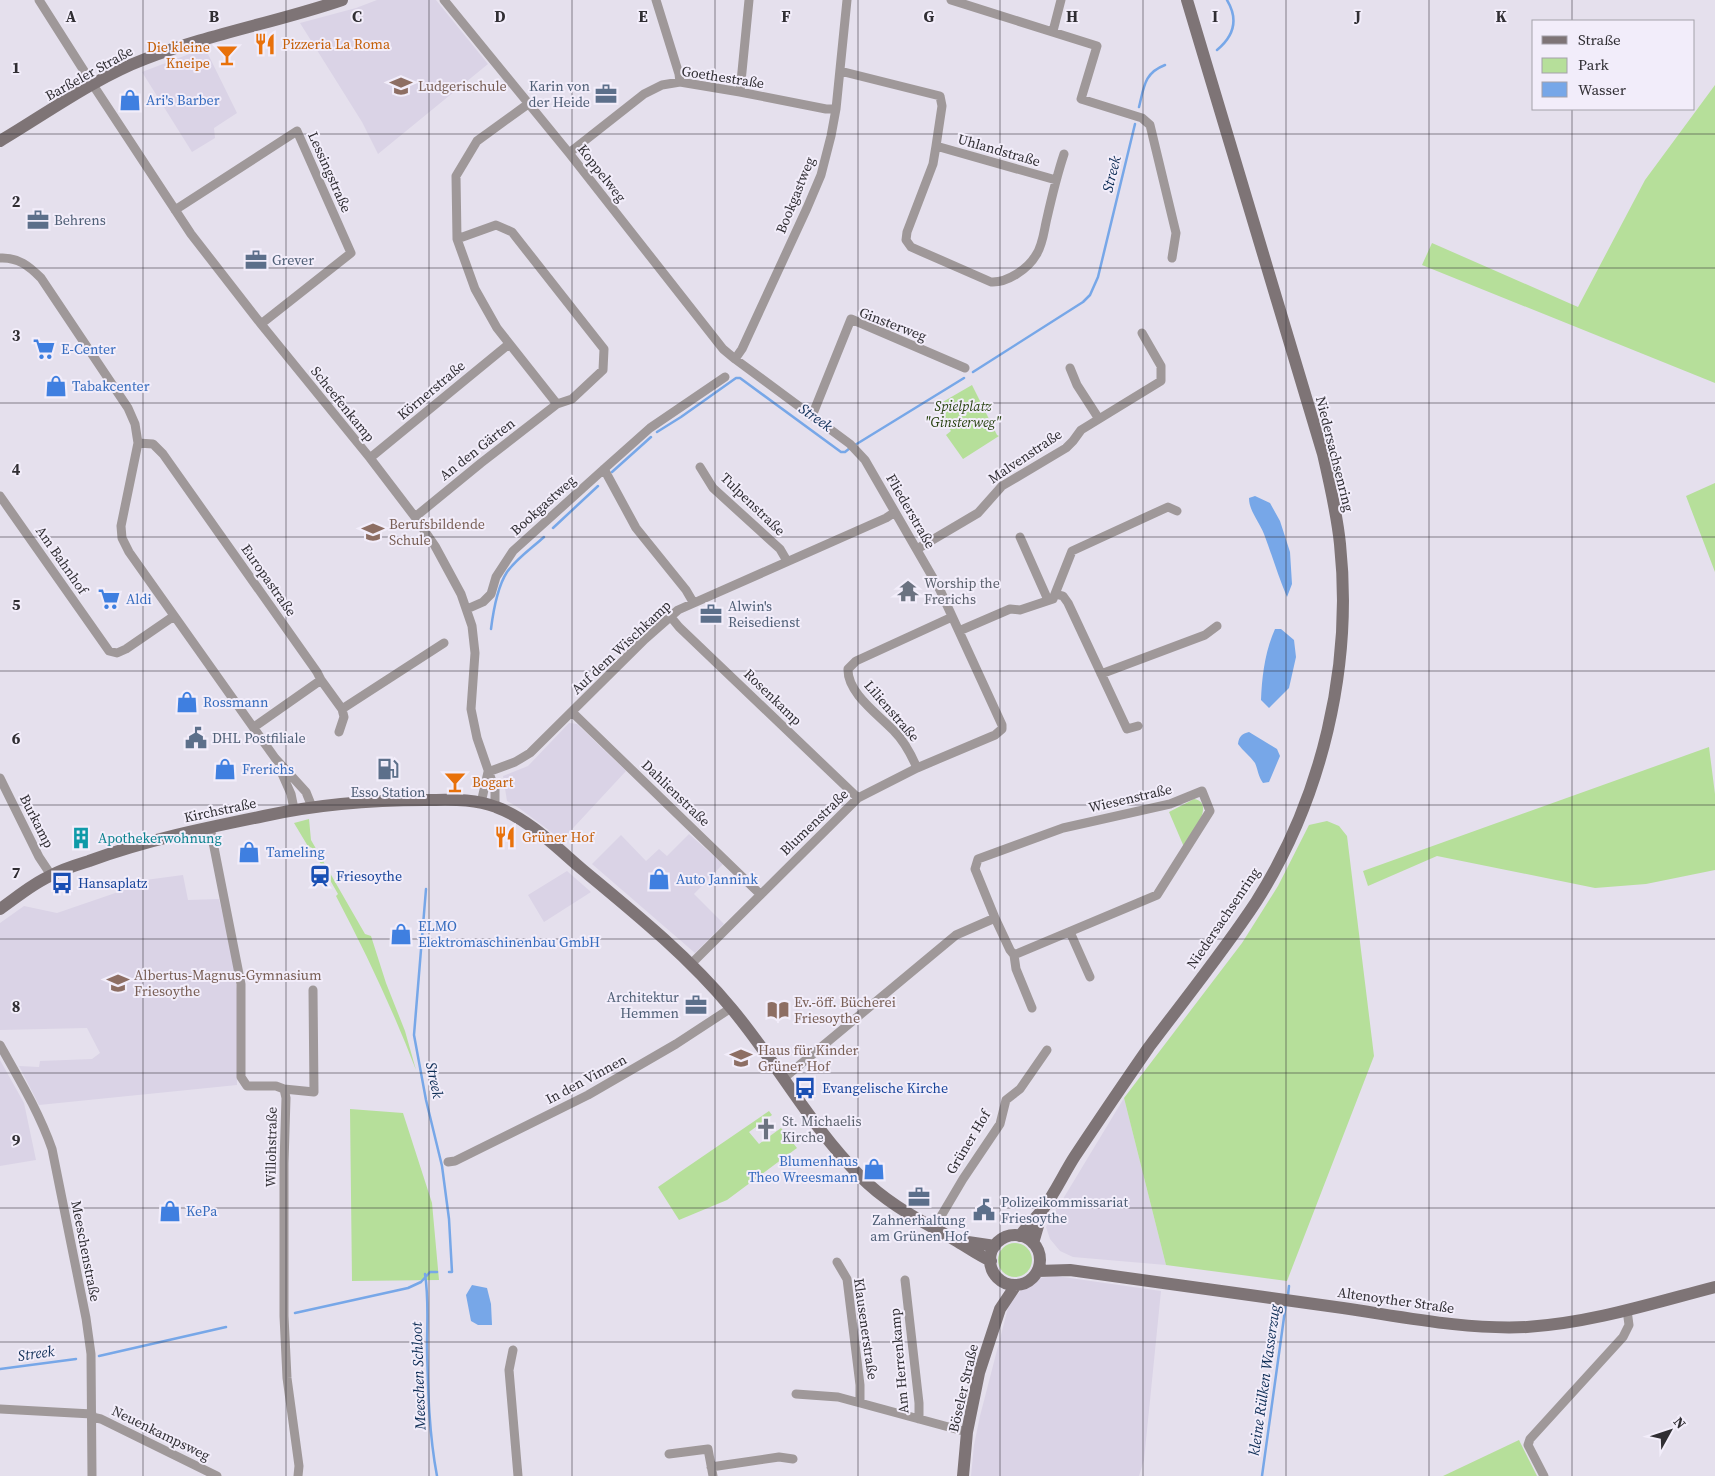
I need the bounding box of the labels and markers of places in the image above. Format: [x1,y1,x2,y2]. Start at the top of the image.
restaurant icon: Pizzeria La Roma [252,31,278,57]
place label: Pizzeria La Roma [282,34,391,54]
place label: Die kleine Kneipe [147,37,210,73]
bar icon: Die kleine Kneipe [214,42,240,68]
school or university icon: Ludgerischule [388,73,414,99]
place label: Ludgerischule [418,76,507,96]
place label: Karin von der Heide [529,76,591,112]
office icon: Karin von der Heide [593,81,619,107]
shop icon: Ari's Barber [117,87,143,113]
place label: Ari's Barber [146,90,220,110]
office icon: Behrens [25,207,51,233]
place label: Behrens [54,210,106,230]
office icon: Grever [243,247,269,273]
place label: Grever [272,250,314,270]
supermarket icon: E-Center [31,336,57,362]
place label: E-Center [61,339,116,359]
shop icon: Tabakcenter [43,373,69,399]
place label: Tabakcenter [72,376,150,396]
place label: Berufsbildende Schule [389,514,485,550]
school or university icon: Berufsbildende Schule [360,519,386,545]
place label: Worship the Frerichs [924,573,1000,609]
temple icon: Worship the Frerichs [895,578,921,604]
supermarket icon: Aldi [96,586,122,612]
place label: Aldi [126,589,152,609]
place label: Alwin's Reisedienst [728,596,800,632]
office icon: Alwin's Reisedienst [698,601,724,627]
shop icon: Rossmann [174,689,200,715]
place label: Rossmann [203,692,269,712]
public building icon: DHL Postfiliale [183,725,209,751]
place label: DHL Postfiliale [212,728,306,748]
shop icon: Frerichs [212,756,238,782]
fuel station icon: Esso Station [375,756,401,782]
place label: Frerichs [242,759,294,779]
bar icon: Bogart [442,769,468,795]
place label: Bogart [472,772,514,792]
place label: Esso Station [350,782,426,802]
restaurant icon: Grüner Hof [492,824,518,850]
building icon: Apothekerwohnung [68,825,94,851]
place label: Grüner Hof [522,827,595,847]
place label: Apothekerwohnung [98,828,222,848]
shop icon: Tameling [236,839,262,865]
place label: Tameling [266,842,325,862]
station icon: Friesoythe [307,863,333,889]
place label: Friesoythe [336,866,402,886]
shop icon: Auto Jannink [646,866,672,892]
place label: Auto Jannink [676,869,758,889]
bus stop icon: Hansaplatz [49,870,75,896]
place label: Hansaplatz [78,873,148,893]
place label: ELMO Elektromaschinenbau GmbH [418,916,600,952]
shop icon: ELMO Elektromaschinenbau GmbH [388,921,414,947]
place label: Albertus-Magnus-Gymnasium Friesoythe [134,965,322,1001]
school or university icon: Albertus-Magnus-Gymnasium Friesoythe [105,970,131,996]
place label: Architektur Hemmen [607,987,680,1023]
office icon: Architektur Hemmen [683,992,709,1018]
place label: Ev.-öff. Bücherei Friesoythe [794,992,896,1028]
library icon: Ev.-öff. Bücherei Friesoythe [765,997,791,1023]
place label: Haus für Kinder Grüner Hof [758,1040,859,1076]
school or university icon: Haus für Kinder Grüner Hof [728,1045,754,1071]
bus stop icon: Evangelische Kirche [792,1075,818,1101]
place label: Evangelische Kirche [822,1078,948,1098]
place label: St. Michaelis Kirche [782,1111,861,1147]
church icon: St. Michaelis Kirche [753,1116,779,1142]
place label: Blumenhaus Theo Wreesmann [748,1151,859,1187]
shop icon: Blumenhaus Theo Wreesmann [861,1156,887,1182]
office icon: Zahnerhaltung am Grünen Hof [906,1184,932,1210]
place label: Polizeikommissariat Friesoythe [1001,1192,1128,1228]
public building icon: Polizeikommissariat Friesoythe [971,1197,997,1223]
shop icon: KePa [157,1198,183,1224]
place label: KePa [186,1201,218,1221]
place label: Zahnerhaltung am Grünen Hof [870,1210,969,1246]

